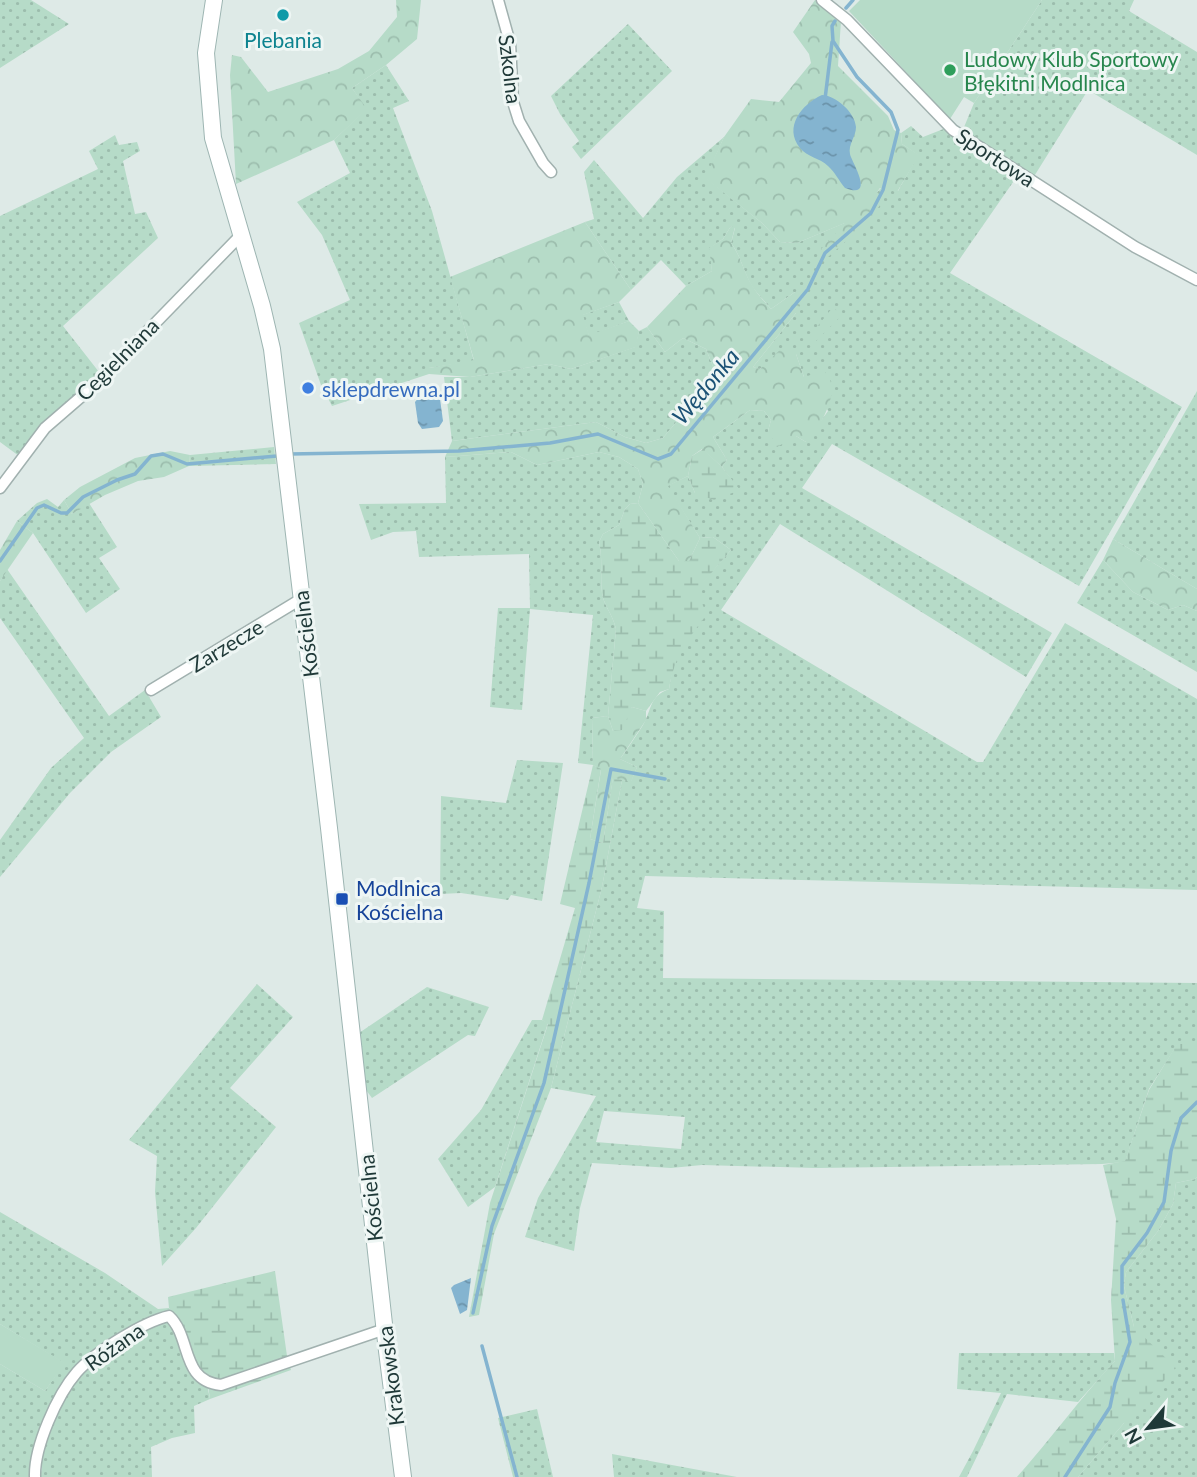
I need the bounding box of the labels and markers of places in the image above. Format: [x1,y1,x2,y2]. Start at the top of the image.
marker: Plebania [275,7,291,23]
place label: Plebania [244,27,322,52]
place label: Ludowy Klub Sportowy Błękitni Modlnica [964,46,1178,95]
marker: Ludowy Klub Sportowy Błękitni Modlnica [942,62,958,78]
place label: sklepdrewna.pl [322,376,460,401]
marker: sklepdrewna.pl [300,380,316,396]
place label: Modlnica Kościelna [356,875,443,924]
marker: Modlnica Kościelna [334,891,350,907]

